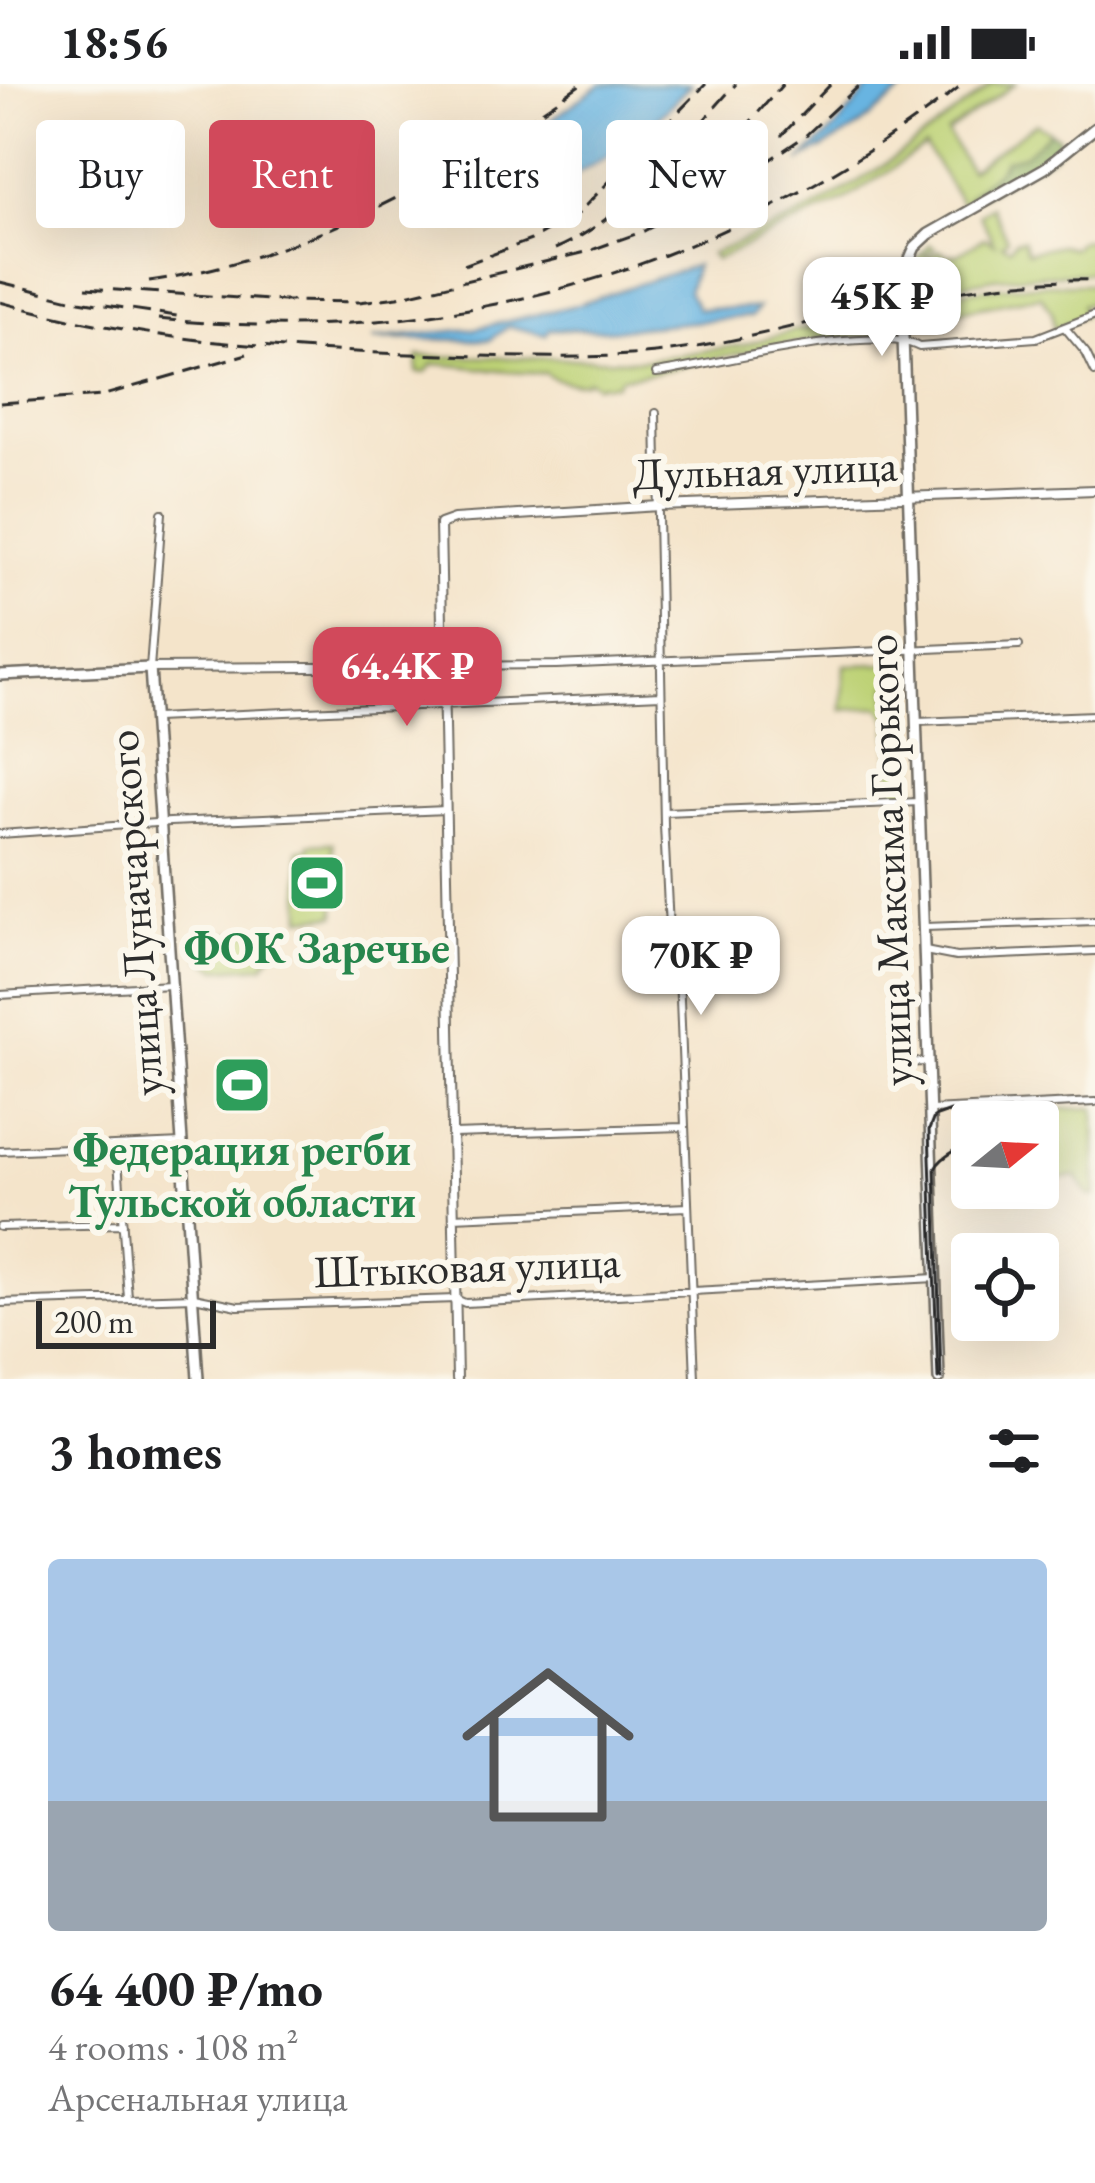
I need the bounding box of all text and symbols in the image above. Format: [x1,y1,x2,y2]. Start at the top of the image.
text: 18:56 [60,13,168,71]
chip: Buy [36,120,185,228]
chip: Rent [209,120,375,228]
chip: Filters [399,120,582,228]
chip: New [606,120,768,228]
pin: 45K ₽ [798,257,966,359]
text: 45K ₽ [830,270,934,321]
street label: Дульная улица [632,435,898,503]
pin: 64.4K ₽ [296,627,518,729]
street label: улица Максима Горького [851,633,925,1087]
text: 64.4K ₽ [340,640,474,691]
street label: улица Луначарского [92,728,176,1098]
sports icon: ФОК Заречье [286,852,348,914]
pin: 70K ₽ [617,916,785,1018]
place label: ФОК Заречье [184,918,450,976]
text: 70K ₽ [649,929,753,980]
sports icon: Федерация регби Тульской области [211,1054,273,1116]
north arrow [951,1101,1059,1209]
map controls [951,1101,1059,1341]
place label: Федерация регби Тульской области [68,1120,416,1230]
street label: Штыковая улица [313,1232,621,1300]
button: locate [951,1233,1059,1341]
scale bar [36,1295,216,1348]
text: 200 m [54,1300,134,1343]
text: 3 homes [48,1418,222,1484]
icon: filters [981,1418,1047,1484]
icon: home [440,1637,656,1853]
text: 64 400 ₽/mo [48,1955,323,2021]
text: 4 rooms · 108 m² [48,2021,299,2072]
text: Арсенальная улица [48,2072,348,2123]

